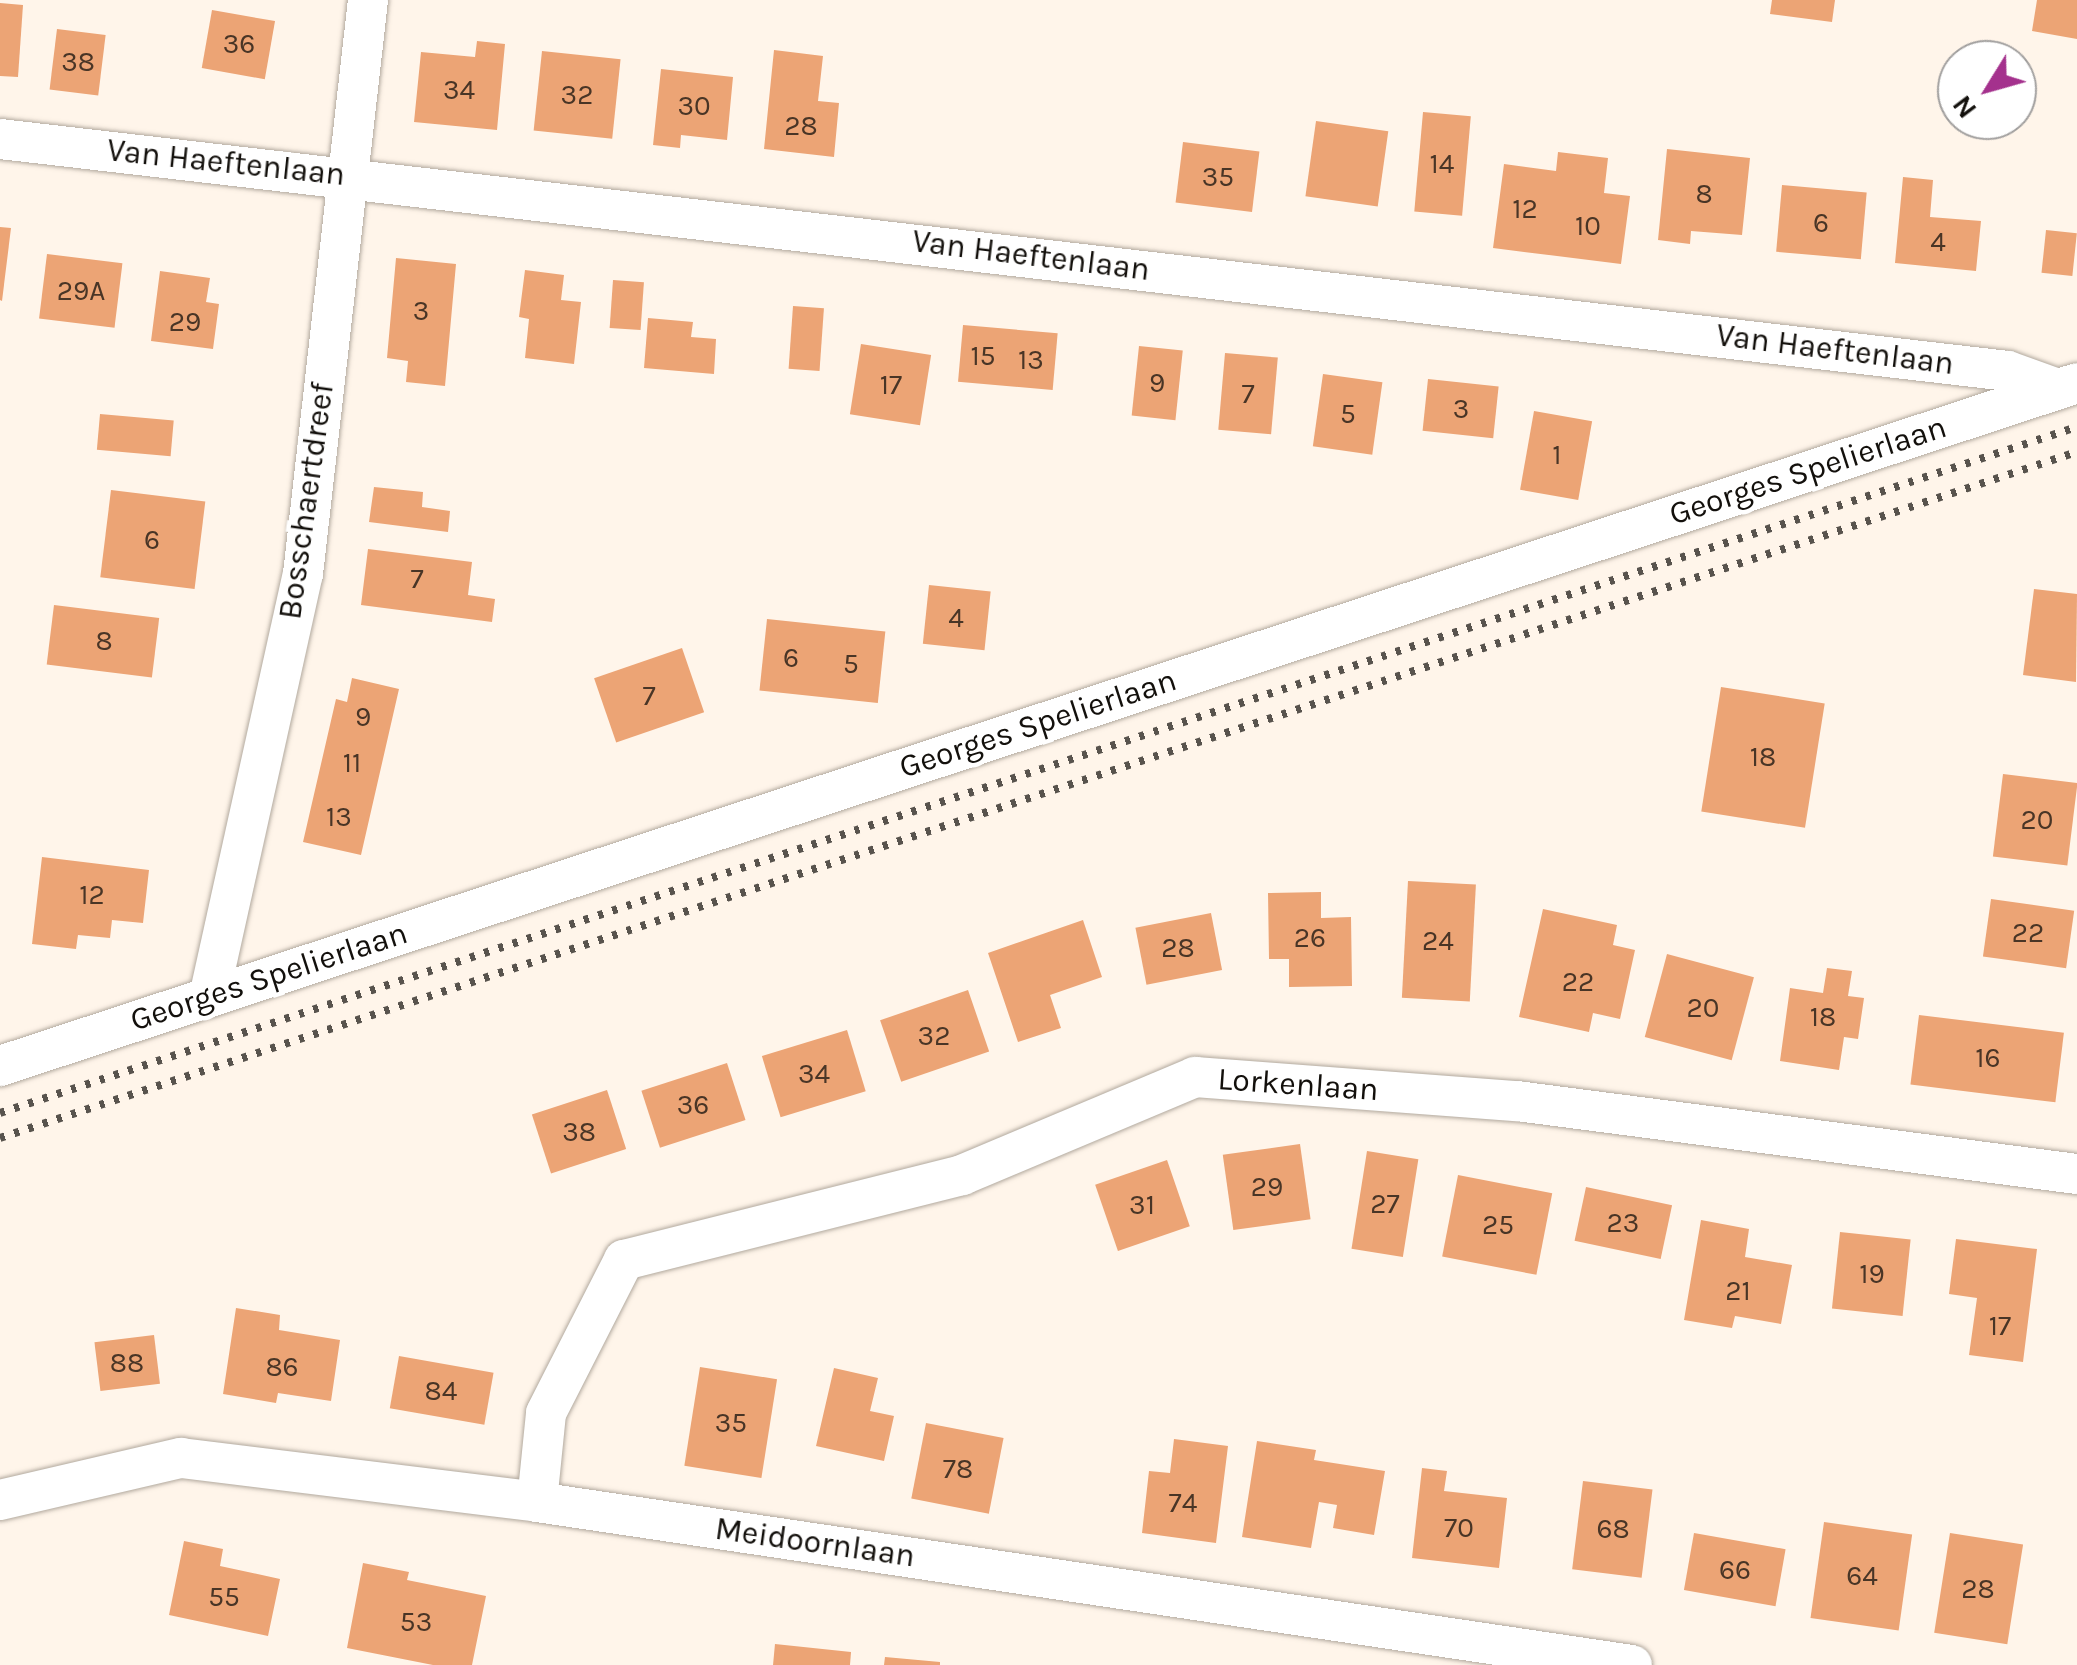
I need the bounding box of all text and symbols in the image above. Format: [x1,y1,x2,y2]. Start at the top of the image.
house number: 36 [223,27,255,61]
north arrow [1937,40,2037,140]
house number: 38 [61,45,95,79]
house number: 34 [443,73,475,107]
house number: 32 [561,78,593,112]
house number: 30 [677,89,711,123]
text: N [1945,89,1983,125]
house number: 28 [784,109,818,143]
street label: Van Haeftenlaan [105,131,347,195]
house number: 14 [1430,147,1454,181]
house number: 35 [1202,160,1234,194]
house number: 8 [1695,177,1713,211]
house number: 12 [1512,192,1538,226]
house number: 6 [1813,206,1829,240]
house number: 10 [1575,209,1601,243]
street label: Van Haeftenlaan [910,222,1152,290]
house number: 4 [1930,225,1946,259]
house number: 29A [57,274,105,308]
house number: 3 [413,294,429,328]
house number: 29 [169,305,201,339]
street label: Van Haeftenlaan [1714,316,1956,384]
house number: 15 [970,339,996,373]
house number: 13 [1018,343,1044,377]
house number: 9 [1149,366,1165,400]
house number: 17 [880,368,902,402]
house number: 7 [1241,377,1255,411]
street label: Bosschaertdreef [271,380,343,622]
house number: 3 [1453,392,1469,426]
house number: 5 [1340,397,1356,431]
street label: Georges Spelierlaan [1665,408,1951,534]
house number: 1 [1552,438,1562,472]
house number: 6 [144,523,160,557]
house number: 7 [410,562,424,596]
house number: 4 [948,601,964,635]
house number: 8 [95,624,113,658]
house number: 6 [783,641,799,675]
house number: 5 [843,647,859,681]
street label: Georges Spelierlaan [895,661,1181,787]
house number: 7 [642,679,656,713]
house number: 9 [355,700,371,734]
house number: 18 [1750,740,1776,774]
house number: 11 [343,746,361,780]
house number: 13 [326,800,352,834]
house number: 20 [2021,803,2053,837]
house number: 12 [79,878,105,912]
street label: Georges Spelierlaan [126,914,412,1040]
house number: 22 [2012,916,2044,950]
house number: 26 [1294,921,1326,955]
house number: 24 [1422,924,1454,958]
house number: 28 [1161,931,1195,965]
house number: 22 [1562,965,1594,999]
house number: 20 [1687,991,1719,1025]
house number: 18 [1810,1000,1836,1034]
house number: 32 [918,1019,950,1053]
house number: 16 [1975,1041,2001,1075]
house number: 34 [798,1057,830,1091]
street label: Lorkenlaan [1216,1060,1380,1110]
house number: 36 [677,1088,709,1122]
house number: 38 [562,1115,596,1149]
house number: 29 [1251,1170,1283,1204]
house number: 27 [1370,1187,1400,1221]
house number: 31 [1129,1188,1155,1222]
house number: 23 [1607,1206,1639,1240]
house number: 25 [1482,1208,1514,1242]
house number: 19 [1859,1257,1885,1291]
house number: 21 [1725,1274,1751,1308]
house number: 17 [1989,1309,2011,1343]
house number: 88 [110,1346,144,1380]
house number: 86 [265,1350,299,1384]
house number: 84 [425,1374,457,1408]
house number: 35 [715,1406,747,1440]
house number: 78 [943,1452,973,1486]
house number: 74 [1169,1486,1197,1520]
street label: Meidoornlaan [713,1510,917,1576]
house number: 70 [1444,1511,1474,1545]
house number: 68 [1596,1512,1630,1546]
house number: 66 [1719,1553,1751,1587]
house number: 64 [1846,1559,1878,1593]
house number: 28 [1961,1572,1995,1606]
house number: 55 [208,1580,240,1614]
house number: 53 [400,1605,432,1639]

